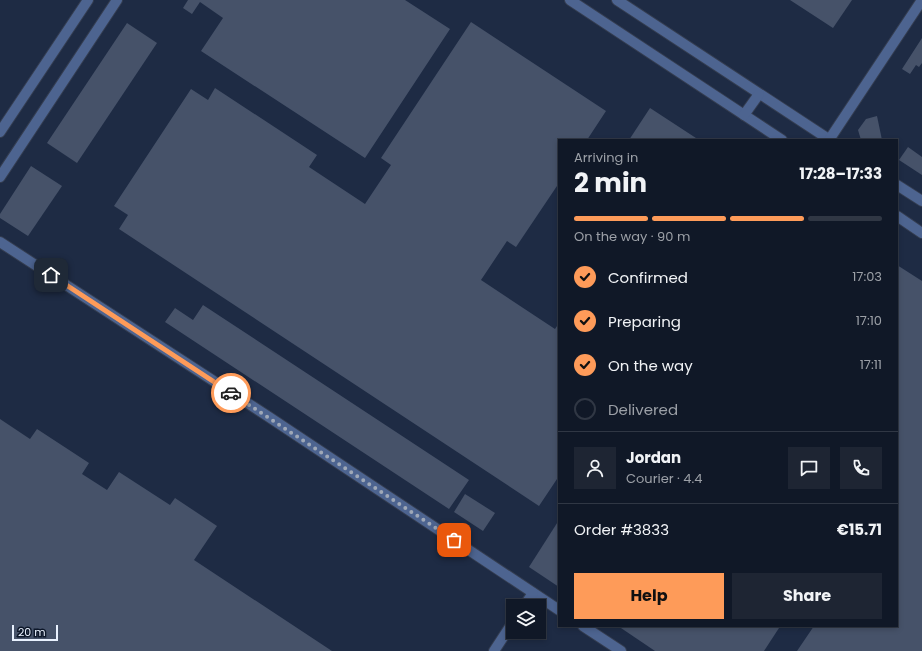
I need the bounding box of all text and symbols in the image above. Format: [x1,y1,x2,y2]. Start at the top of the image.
text: Arriving in [574,148,638,167]
text: 17:28–17:33 [799,163,882,184]
text: 2 min [574,165,647,201]
text: On the way · 90 m [574,227,690,246]
pin [34,258,68,292]
icon: home [40,264,62,286]
icon: check [574,266,596,288]
text: Confirmed [608,267,688,288]
text: 17:03 [852,267,882,286]
icon: check [574,310,596,332]
text: Preparing [608,311,681,332]
text: 17:10 [856,311,882,330]
icon: check [574,354,596,376]
text: On the way [608,355,693,376]
text: 17:11 [860,355,882,374]
courier [211,373,251,413]
icon: car [220,382,242,404]
text: Delivered [608,399,678,420]
button: person [574,447,616,489]
text: Jordan [626,447,681,468]
button: chat [788,447,830,489]
button: phone [840,447,882,489]
text: Courier · 4.4 [626,469,702,488]
text: Order #3833 [574,519,669,540]
text: €15.71 [837,519,882,540]
pin [437,523,471,557]
icon: bag [443,529,465,551]
button: Help [574,573,724,619]
button: Share [732,573,882,619]
map controls [506,599,546,639]
button: layers [506,599,546,639]
scale bar [12,623,58,642]
text: 20 m [18,624,46,640]

